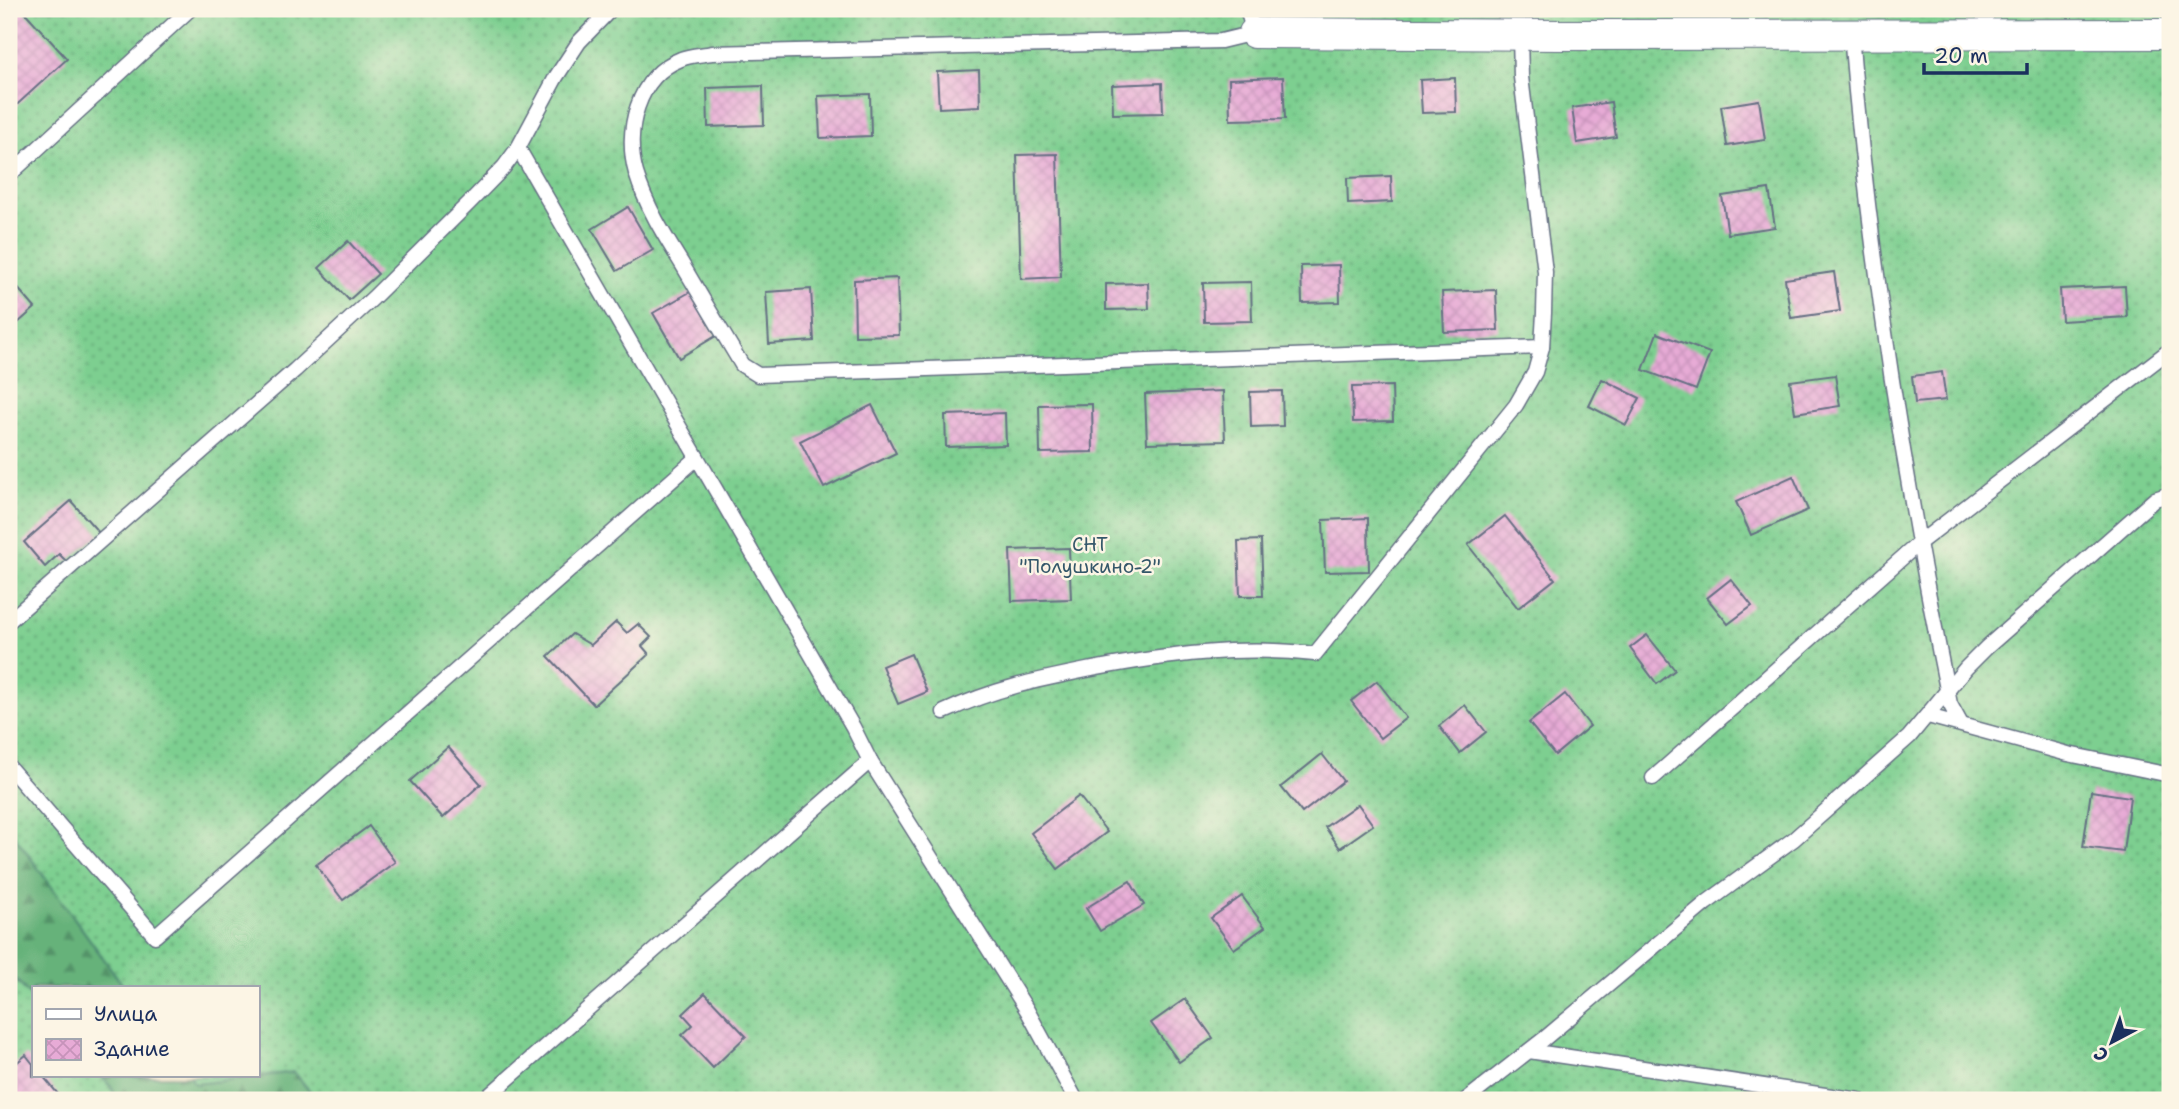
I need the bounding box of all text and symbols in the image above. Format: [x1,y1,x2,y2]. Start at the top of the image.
scale bar [1924,32,2027,76]
text: 20 m [1934,42,1988,70]
park label: СНТ "Полушкино-2" [1019,532,1161,579]
legend [32,986,259,1078]
text: Улица [94,1000,157,1028]
north arrow [2078,1007,2148,1078]
text: Здание [94,1035,170,1063]
text: С [2089,1041,2114,1068]

